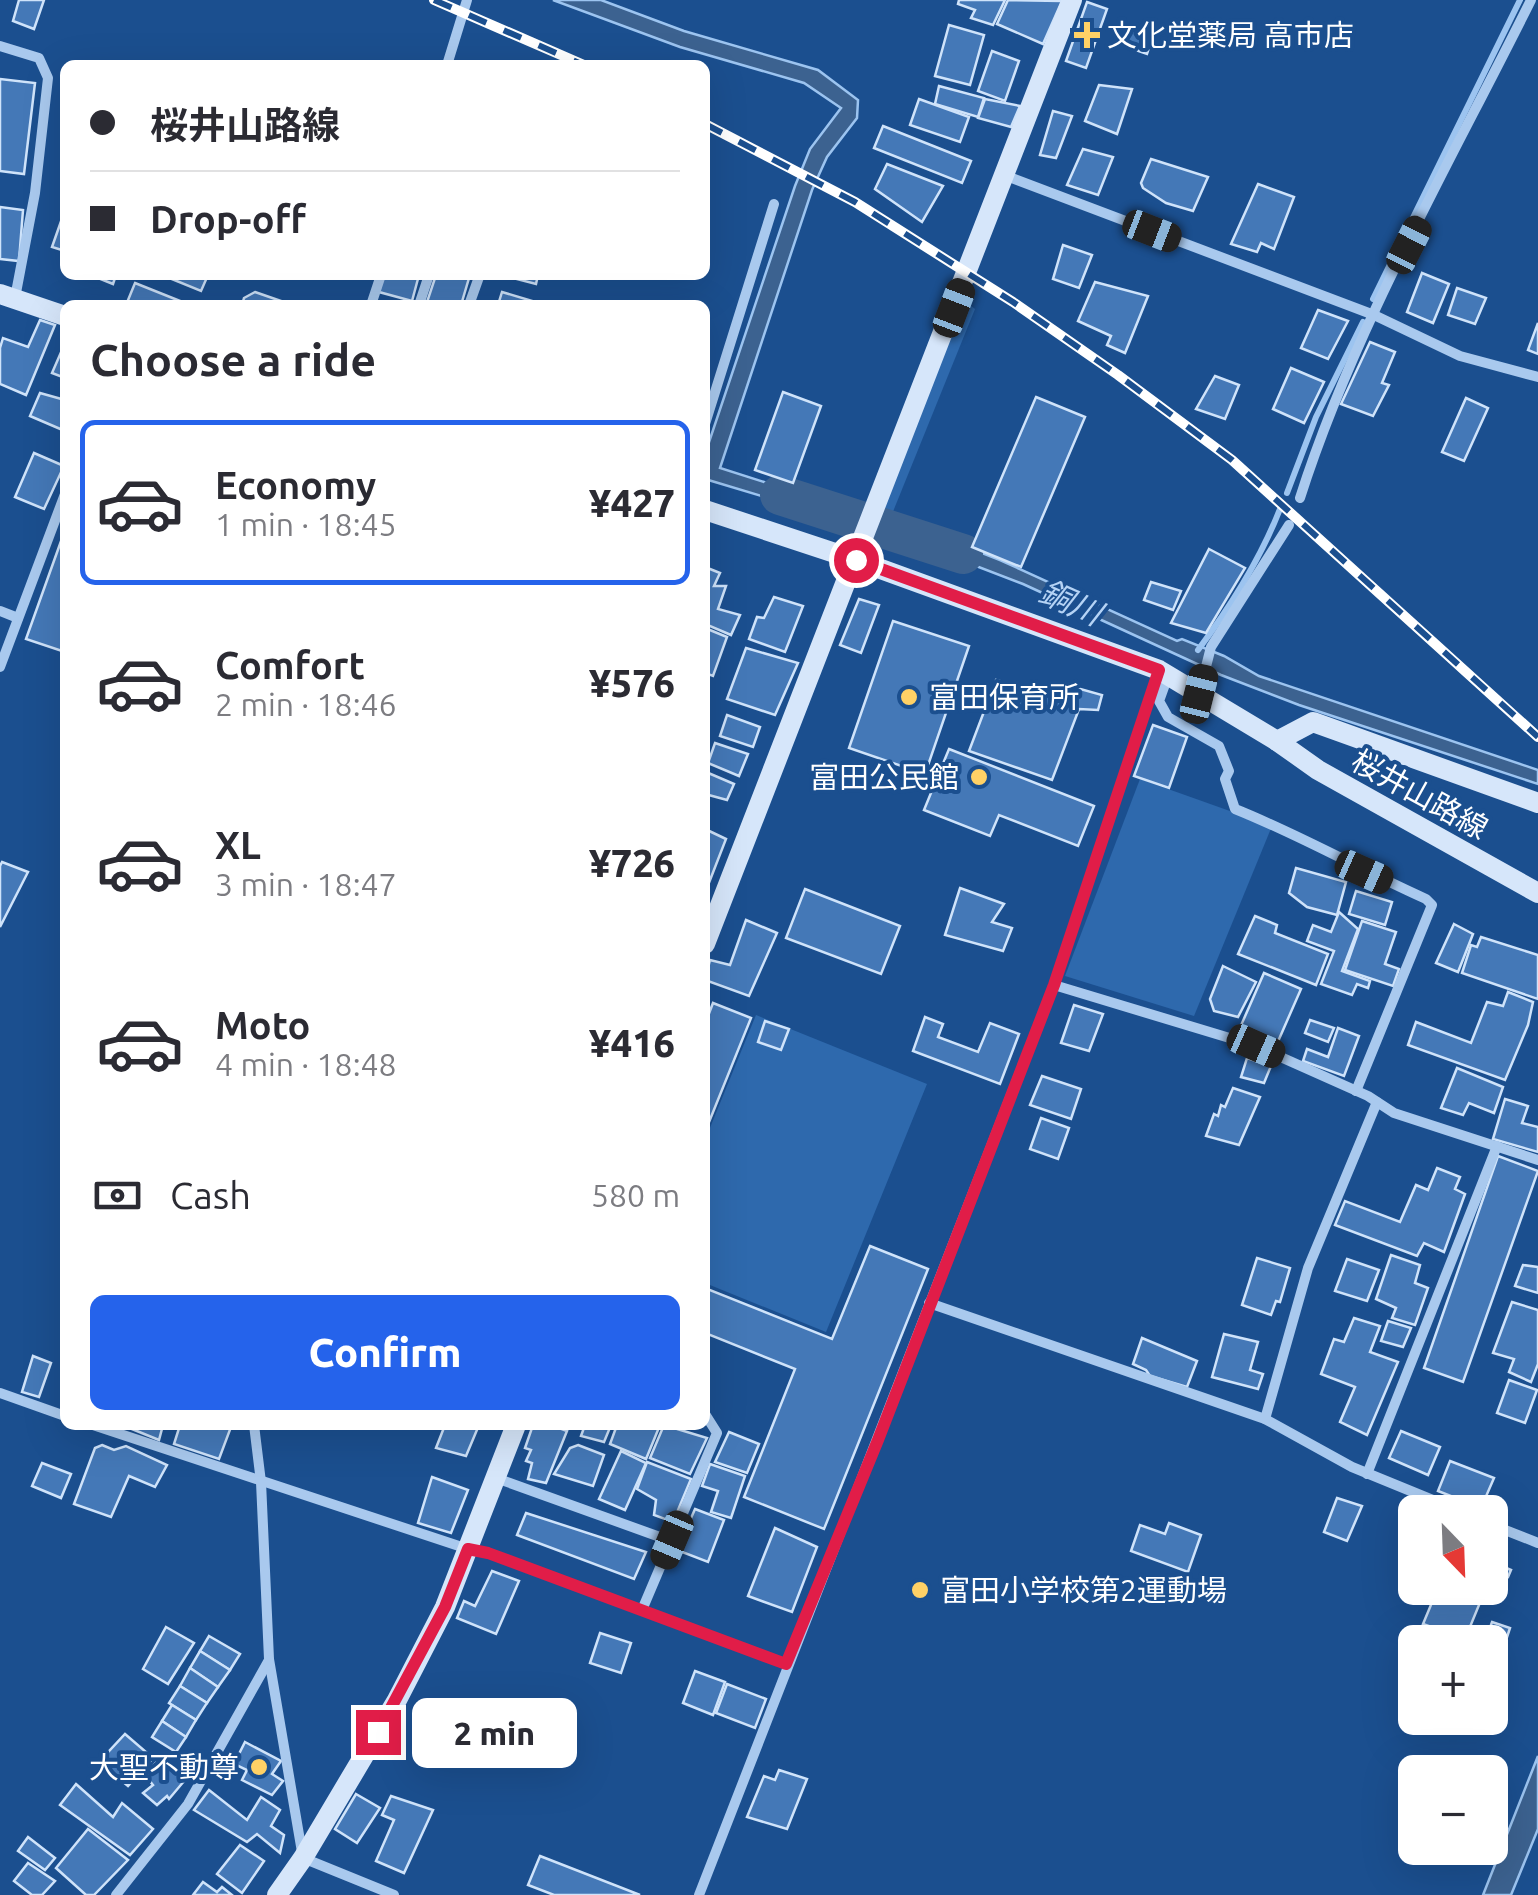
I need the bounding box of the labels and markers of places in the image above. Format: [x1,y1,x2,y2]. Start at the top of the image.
place label: 文化堂薬局 高市店 [1107,18,1354,52]
marker: 文化堂薬局 高市店 [1076,24,1098,46]
place label: 富田保育所 [929,680,1079,714]
marker: 富田保育所 [898,686,920,708]
place label: 富田公民館 [809,760,959,794]
marker: 富田公民館 [968,766,990,788]
place label: 富田小学校第2運動場 [940,1573,1227,1607]
marker: 富田小学校第2運動場 [909,1579,931,1601]
place label: 大聖不動尊 [89,1750,239,1784]
marker: 大聖不動尊 [248,1756,270,1778]

